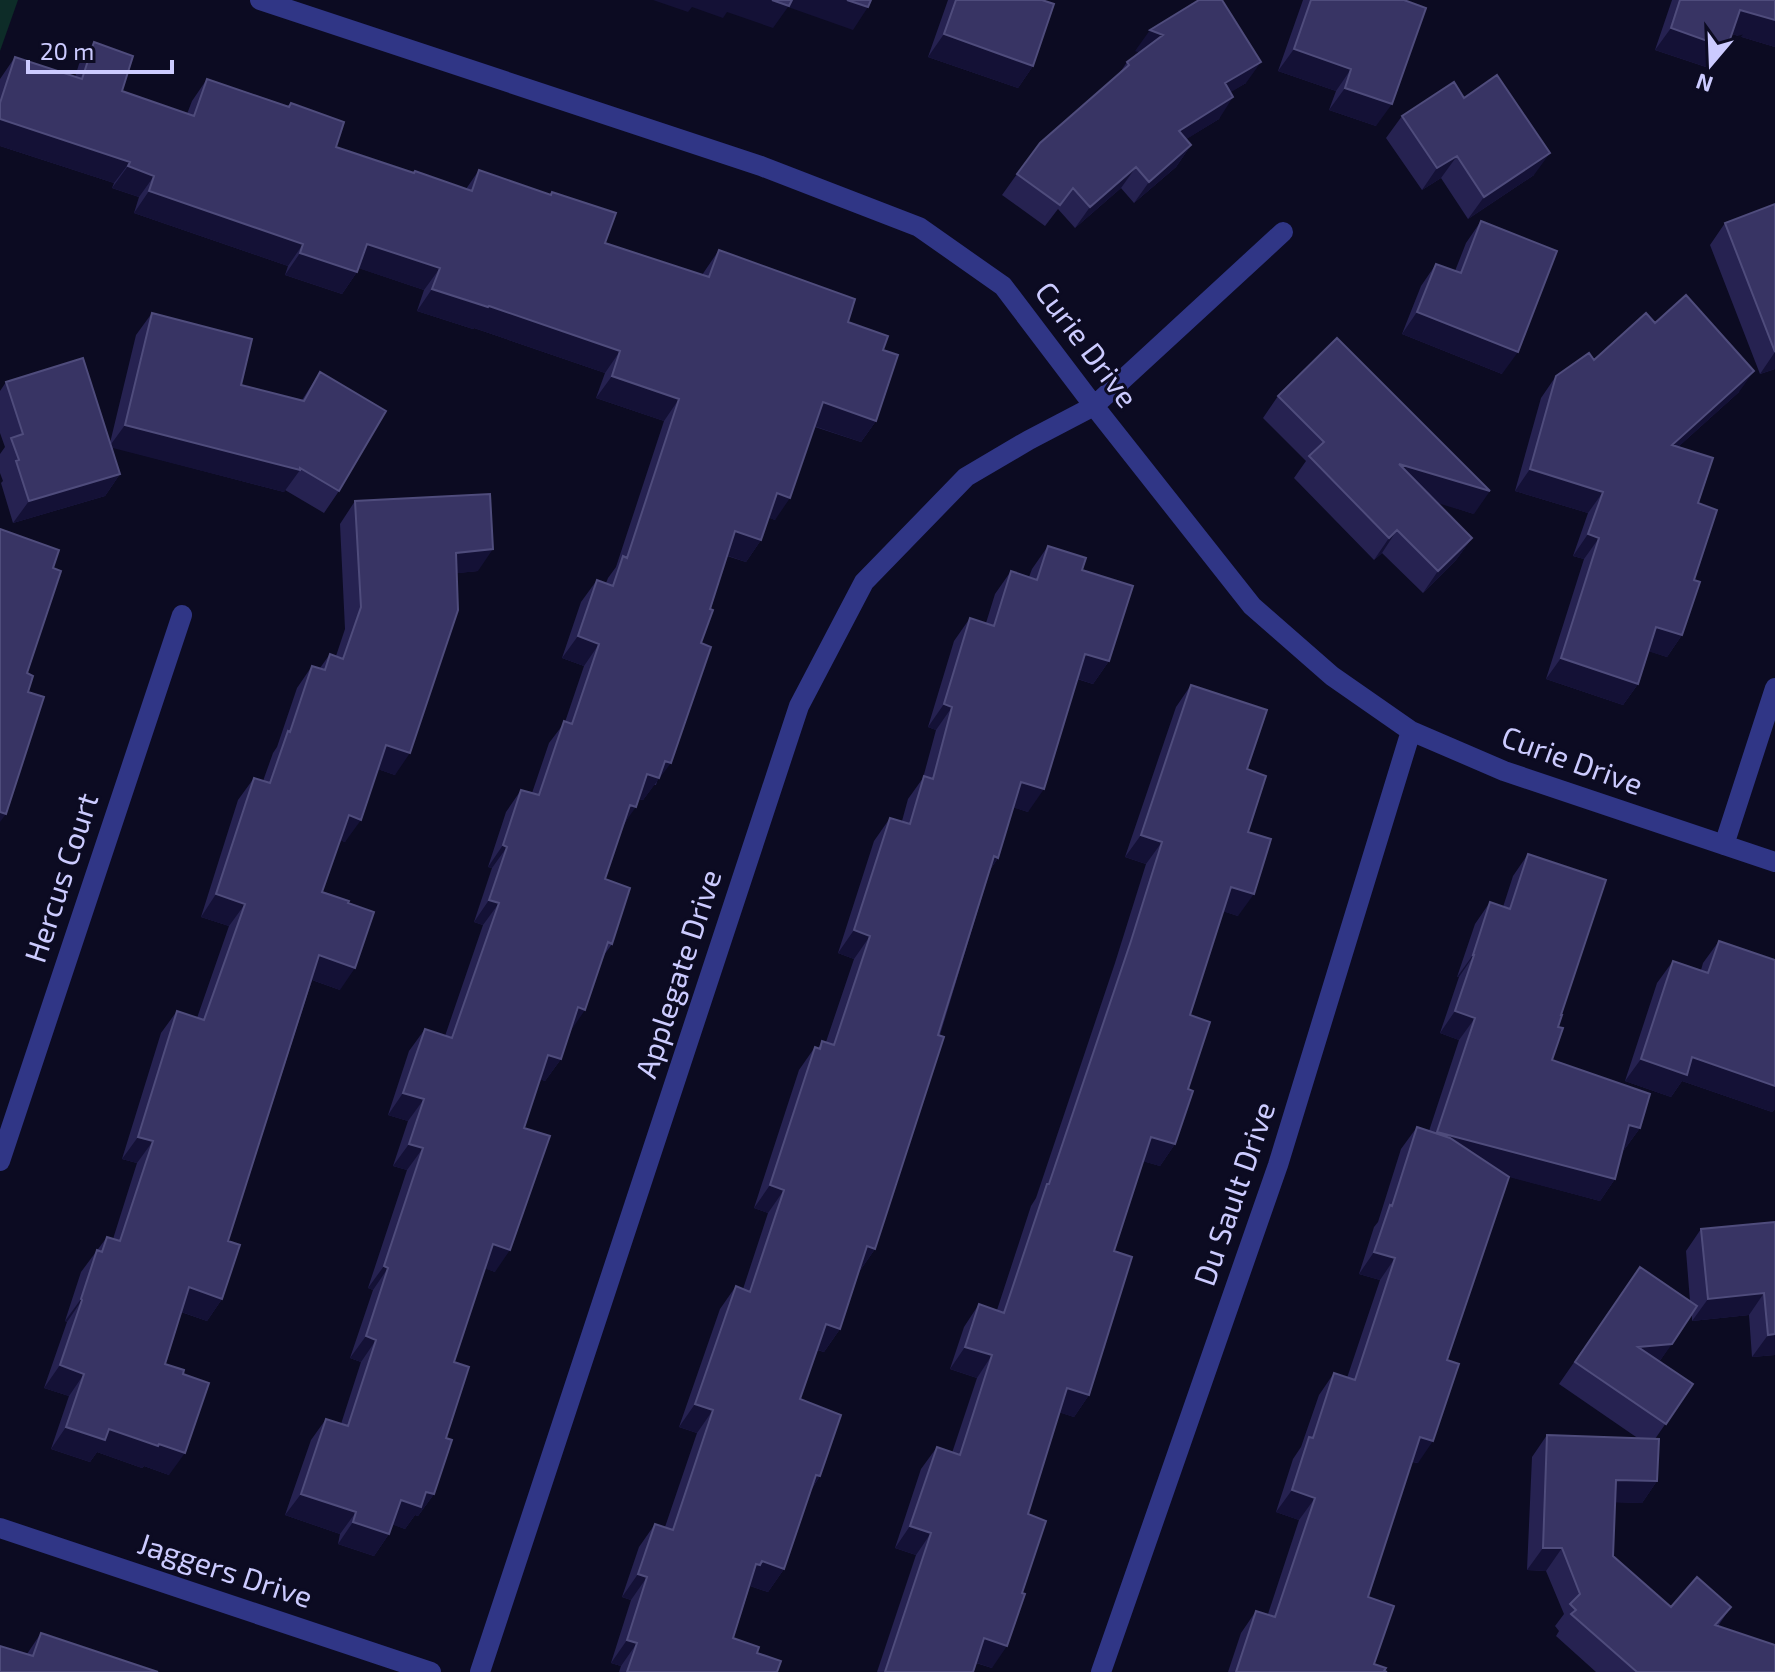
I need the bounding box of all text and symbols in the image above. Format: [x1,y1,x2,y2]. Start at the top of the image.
scale bar [28,24,172,74]
north arrow [1671,24,1751,104]
text: 20 m [40,36,94,65]
text: N [1692,69,1716,99]
street label: Curie Drive [1029,274,1146,414]
street label: Curie Drive [1497,717,1648,801]
street label: Hercus Court [16,788,104,967]
street label: Applegate Drive [626,865,728,1082]
street label: Du Sault Drive [1185,1097,1281,1290]
street label: Jaggers Drive [134,1524,317,1614]

